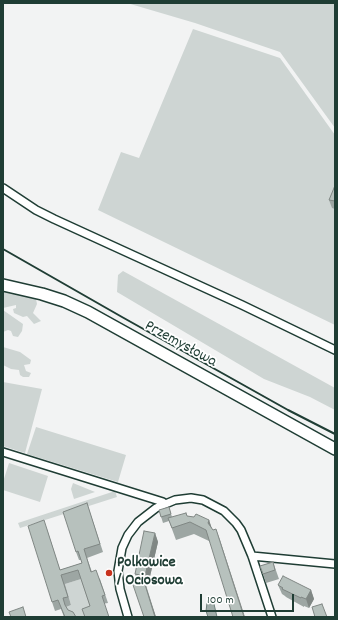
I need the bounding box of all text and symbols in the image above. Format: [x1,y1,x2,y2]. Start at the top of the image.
street label: Przemysłowa [141,317,219,373]
place label: Polkowice / Ociosowa [117,554,183,592]
marker: Polkowice / Ociosowa [104,568,114,578]
scale bar [202,586,296,612]
text: 100 m [207,592,234,609]

